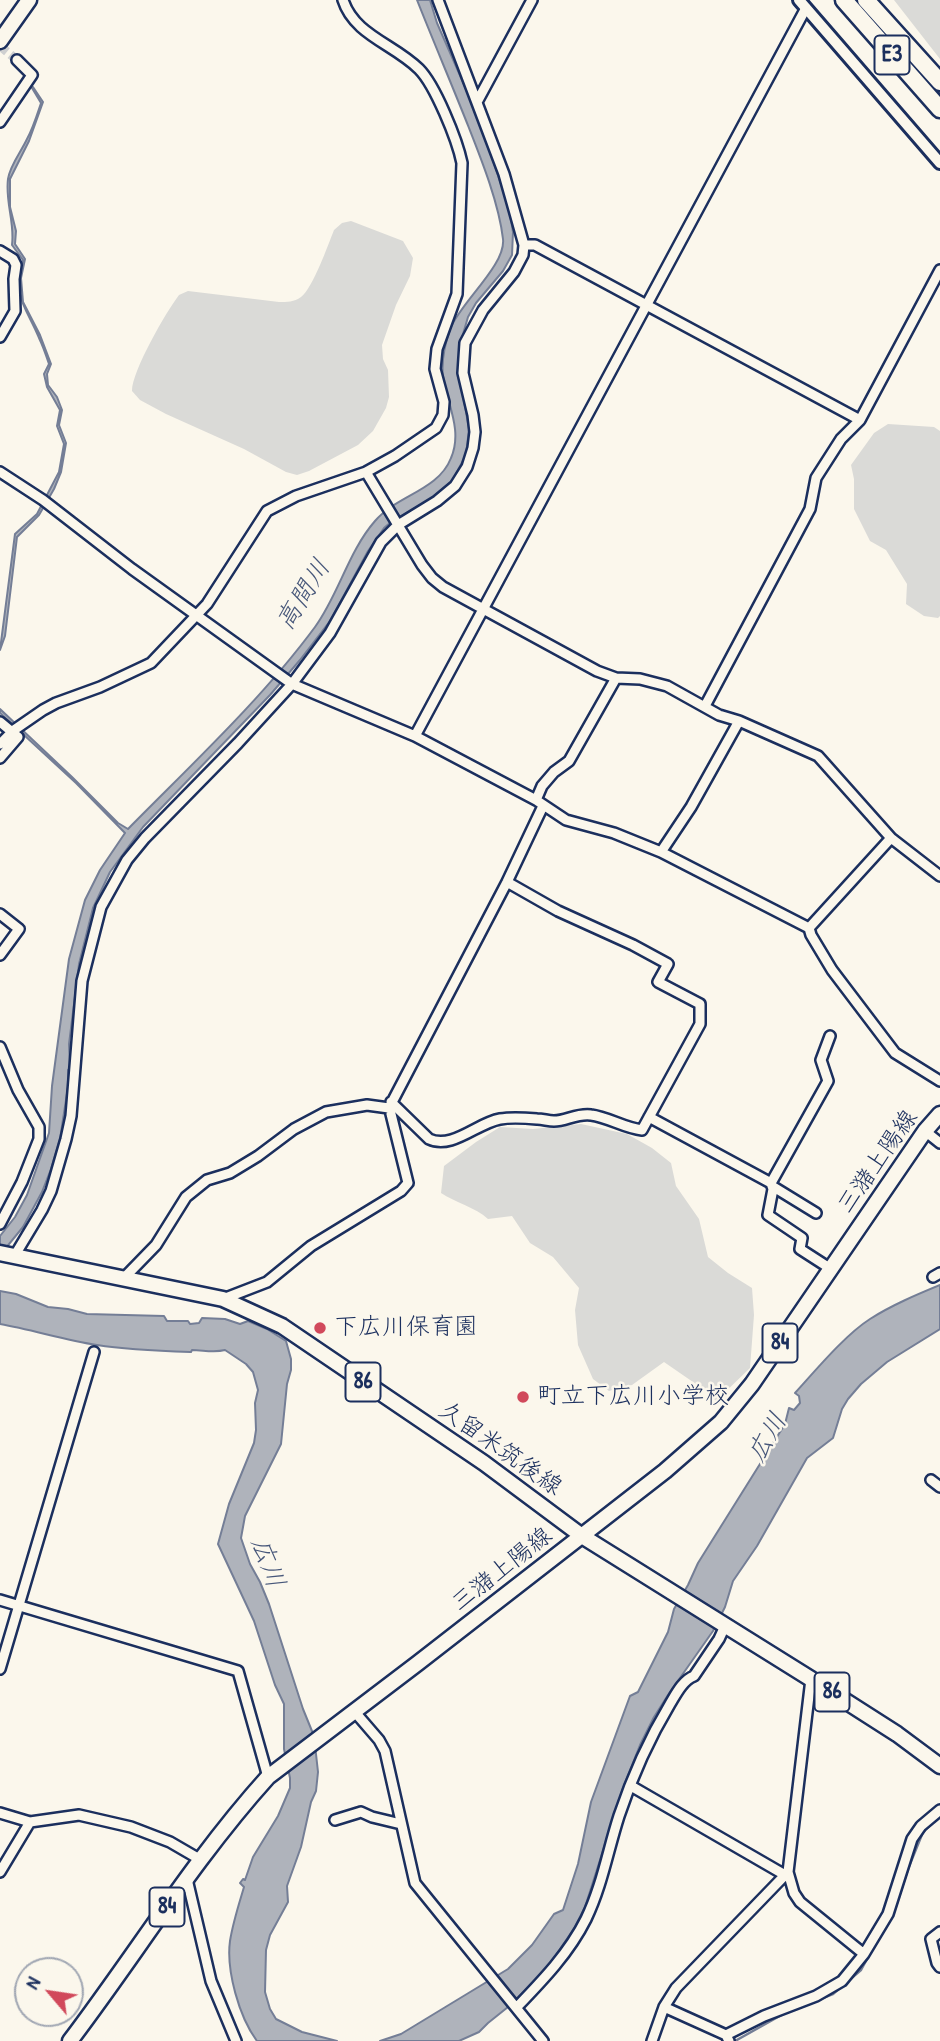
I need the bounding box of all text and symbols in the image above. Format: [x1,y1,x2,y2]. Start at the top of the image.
road number: E3 [874,36,910,74]
water label: 高間川 [270,554,338,636]
street label: 三潴上陽線 [832,1105,924,1219]
place label: 下広川保育園 [334,1314,478,1342]
marker: 下広川保育園 [312,1320,328,1336]
road number: 84 [762,1324,798,1362]
road number: 86 [346,1362,380,1401]
place label: 町立下広川小学校 [537,1383,729,1411]
marker: 町立下広川小学校 [515,1389,531,1405]
street label: 久留米筑後線 [433,1396,567,1502]
water label: 広川 [741,1408,795,1468]
street label: 三潴上陽線 [446,1522,558,1618]
water label: 広川 [243,1533,291,1593]
road number: 86 [814,1672,850,1712]
road number: 84 [150,1888,184,1926]
north arrow [14,1957,84,2027]
text: N [19,1972,46,1994]

